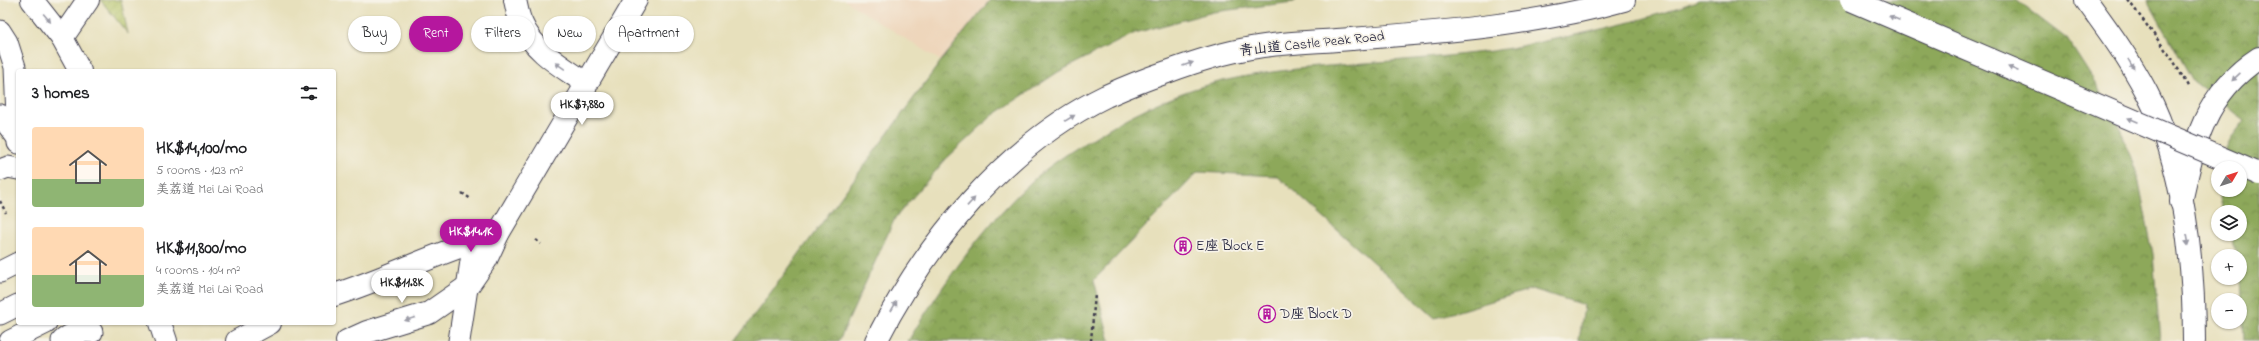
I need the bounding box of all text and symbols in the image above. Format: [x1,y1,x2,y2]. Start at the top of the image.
one-way arrow [43,13,52,24]
one-way arrow [1887,15,1899,21]
chip: Buy [348,16,401,52]
chip: Rent [409,16,463,52]
chip: Filters [471,16,535,52]
chip: New [543,16,596,52]
chip: Apartment [604,16,694,52]
street label: 青山道 Castle Peak Road [1238,26,1386,62]
one-way arrow [2127,58,2134,70]
one-way arrow [555,61,566,70]
one-way arrow [1182,61,1194,67]
one-way arrow [2008,66,2019,72]
one-way arrow [2231,72,2241,82]
text: 3 homes [32,81,90,106]
icon: filters [298,82,320,104]
pin: HK$7,880 [541,92,623,126]
text: HK$7,880 [560,95,604,114]
one-way arrow [1064,114,1076,121]
one-way arrow [2127,117,2138,123]
text: HK$14,100/mo [156,136,247,161]
icon: home [64,143,112,191]
text: 5 rooms · 123 m² [156,161,243,180]
north arrow [2211,161,2247,197]
map controls [2211,161,2247,329]
text: 美荔道 Mei Lai Road [156,180,263,199]
one-way arrow [966,197,976,207]
button: layers [2211,205,2247,241]
pin: HK$14.1K [430,219,512,253]
text: HK$14.1K [449,222,493,241]
one-way arrow [2184,234,2190,246]
text: HK$11,800/mo [156,236,247,261]
building icon: E座 Block E [1173,236,1193,256]
place label: E座 Block E [1196,236,1265,257]
icon: home [64,243,112,291]
button: + [2211,249,2247,285]
text: 4 rooms · 104 m² [156,261,240,280]
pin: HK$11.8K [361,270,443,304]
text: HK$11.8K [380,273,424,292]
text: 美荔道 Mei Lai Road [156,280,263,299]
button: − [2211,293,2247,329]
one-way arrow [891,300,898,312]
building icon: D座 Block D [1257,304,1277,324]
place label: D座 Block D [1279,304,1352,325]
one-way arrow [404,316,416,322]

